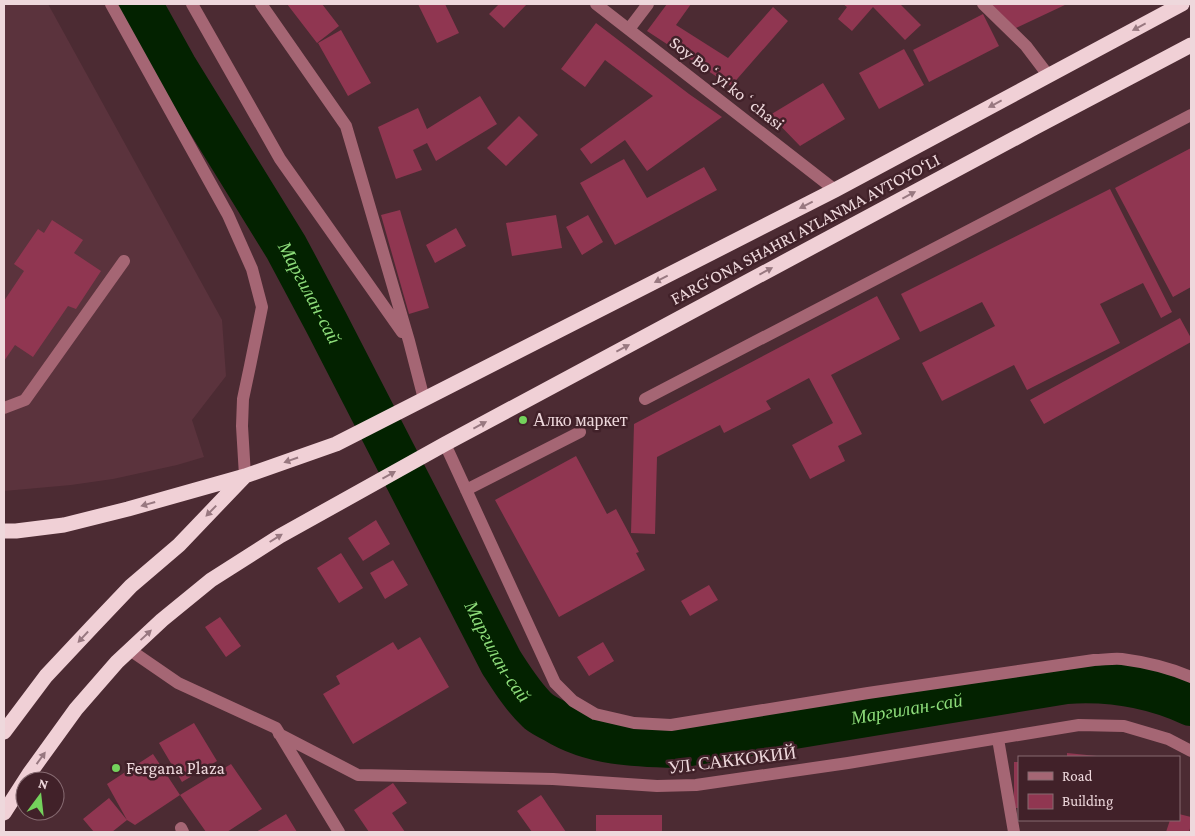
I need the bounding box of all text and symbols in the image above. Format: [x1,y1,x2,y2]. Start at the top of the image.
one-way arrow [1131,23,1146,31]
street label: Soy Boʻyi koʻchasi [666,32,788,134]
one-way arrow [989,99,1002,108]
street label: FARG‘ONA SHAHRI AYLANMA AVTOYO‘LI [667,149,943,309]
one-way arrow [903,190,916,199]
one-way arrow [798,201,813,209]
water label: Маргилан-сай [274,237,346,348]
one-way arrow [759,267,773,276]
one-way arrow [654,275,668,283]
one-way arrow [616,344,630,352]
place label: Алко маркет [533,410,628,430]
marker: Алко маркет [517,414,529,426]
one-way arrow [473,421,487,429]
one-way arrow [283,457,298,464]
one-way arrow [382,471,397,479]
one-way arrow [140,500,155,508]
one-way arrow [205,505,217,517]
one-way arrow [270,534,283,543]
water label: Маргилан-сай [460,596,535,706]
one-way arrow [140,629,152,641]
one-way arrow [77,631,89,643]
water label: Маргилан-сай [848,689,964,728]
street label: УЛ. САККОКИЙ [667,742,797,778]
one-way arrow [36,751,46,765]
legend [1018,756,1180,821]
place label: Fergana Plaza [126,758,225,778]
marker: Fergana Plaza [110,762,122,774]
text: Road [1062,768,1093,784]
north arrow [15,771,65,821]
text: N [37,774,50,793]
text: Building [1062,793,1113,810]

